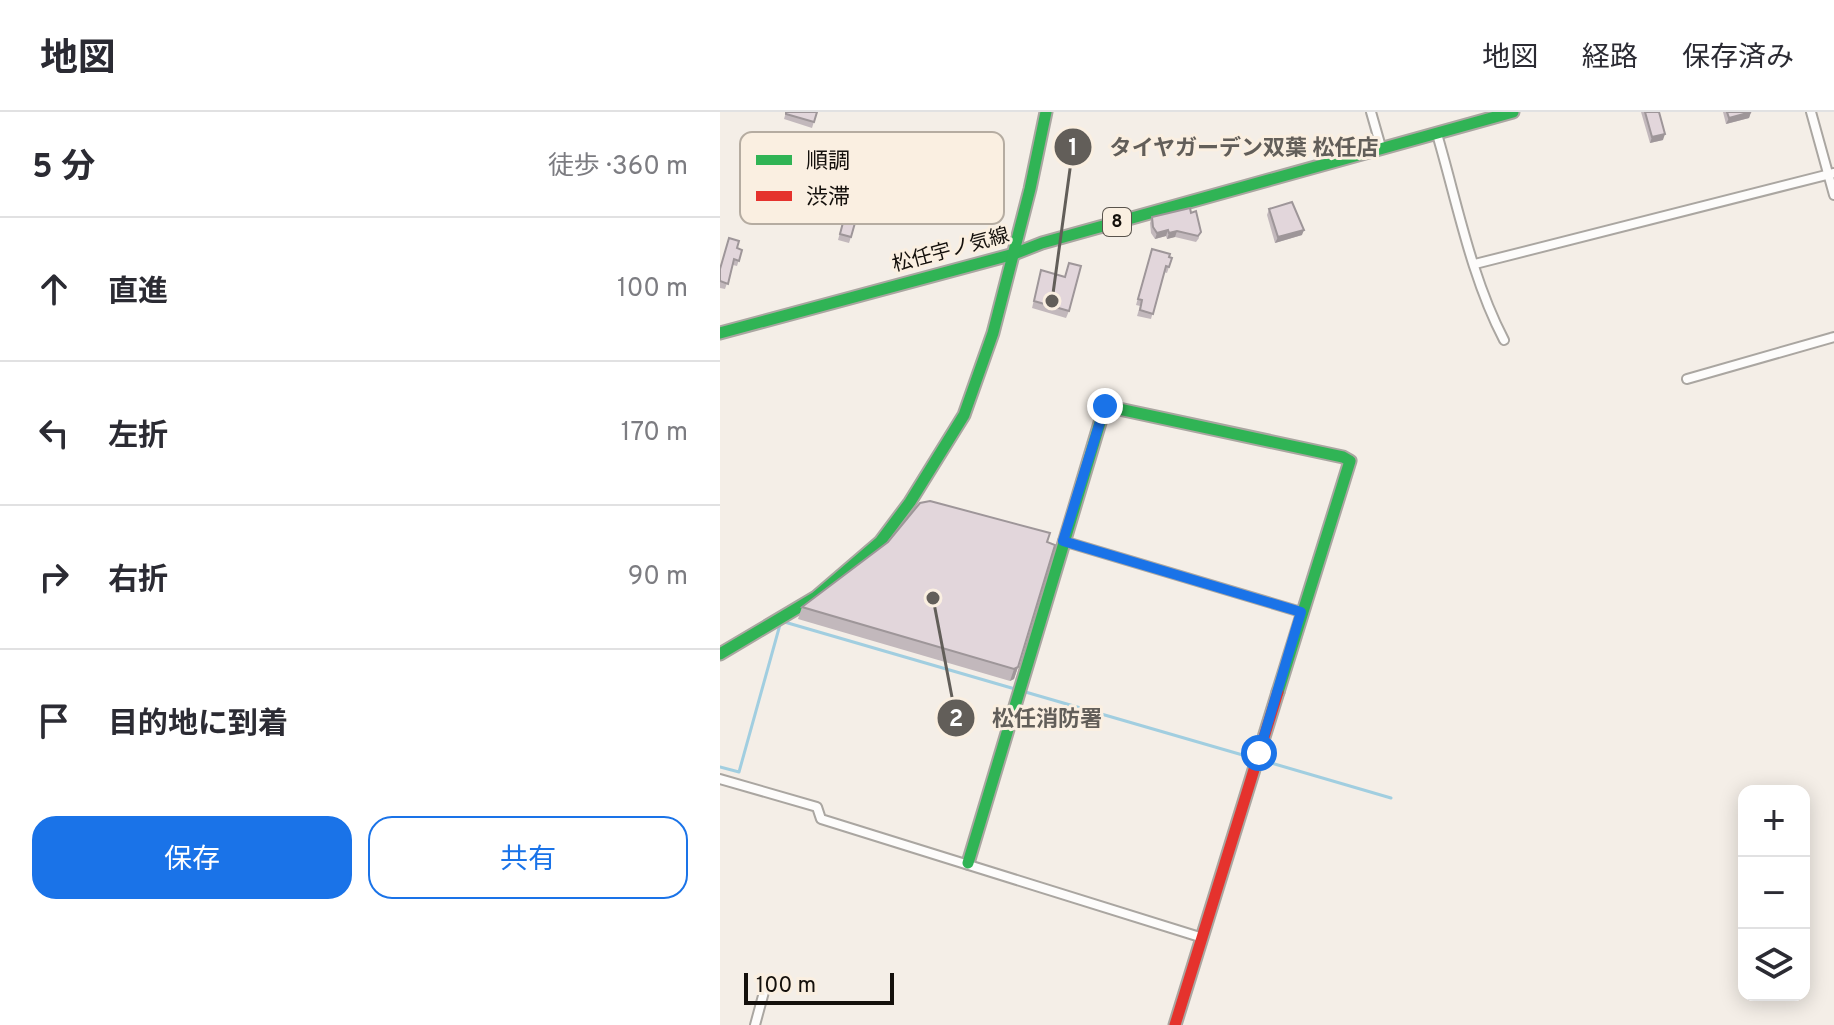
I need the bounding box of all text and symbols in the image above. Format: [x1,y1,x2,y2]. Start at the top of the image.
text: 地図 [40,36,116,85]
text: 地図 [1482,41,1538,77]
text: 経路 [1582,41,1638,77]
text: 保存済み [1682,41,1794,77]
callout: タイヤガーデン双葉 松任店 [1053,124,1395,170]
legend [740,132,1004,224]
text: 1 [1068,134,1078,164]
text: タイヤガーデン双葉 松任店 [1110,135,1378,163]
text: 5 分 [32,147,95,190]
text: 順調 [806,149,850,176]
text: 徒歩 · 360 m [548,151,688,184]
text: 渋滞 [806,185,850,212]
road number: 8 [1103,208,1131,236]
street label: 松任宇ノ気線 [890,223,1012,279]
icon: ahead [32,267,76,311]
text: 100 m [617,273,688,306]
text: 直進 [108,275,168,312]
route end [1087,388,1123,424]
icon: left [32,411,76,455]
text: 170 m [621,417,688,450]
text: 左折 [108,419,168,456]
icon: right [32,555,76,599]
text: 90 m [628,561,688,594]
text: 右折 [108,563,168,600]
callout: 松任消防署 [936,695,1118,741]
icon: arrive [32,699,76,743]
text: 2 [949,705,963,735]
text: 目的地に到着 [108,707,288,744]
text: 松任消防署 [992,707,1102,734]
route start [1241,735,1277,771]
map controls [1738,785,1810,1001]
button: + [1738,785,1810,857]
button: 保存 [32,816,352,899]
button: 共有 [368,816,688,899]
button: − [1738,857,1810,929]
button: layers [1738,929,1810,1001]
scale bar [744,969,894,1005]
text: 100 m [756,973,816,1000]

